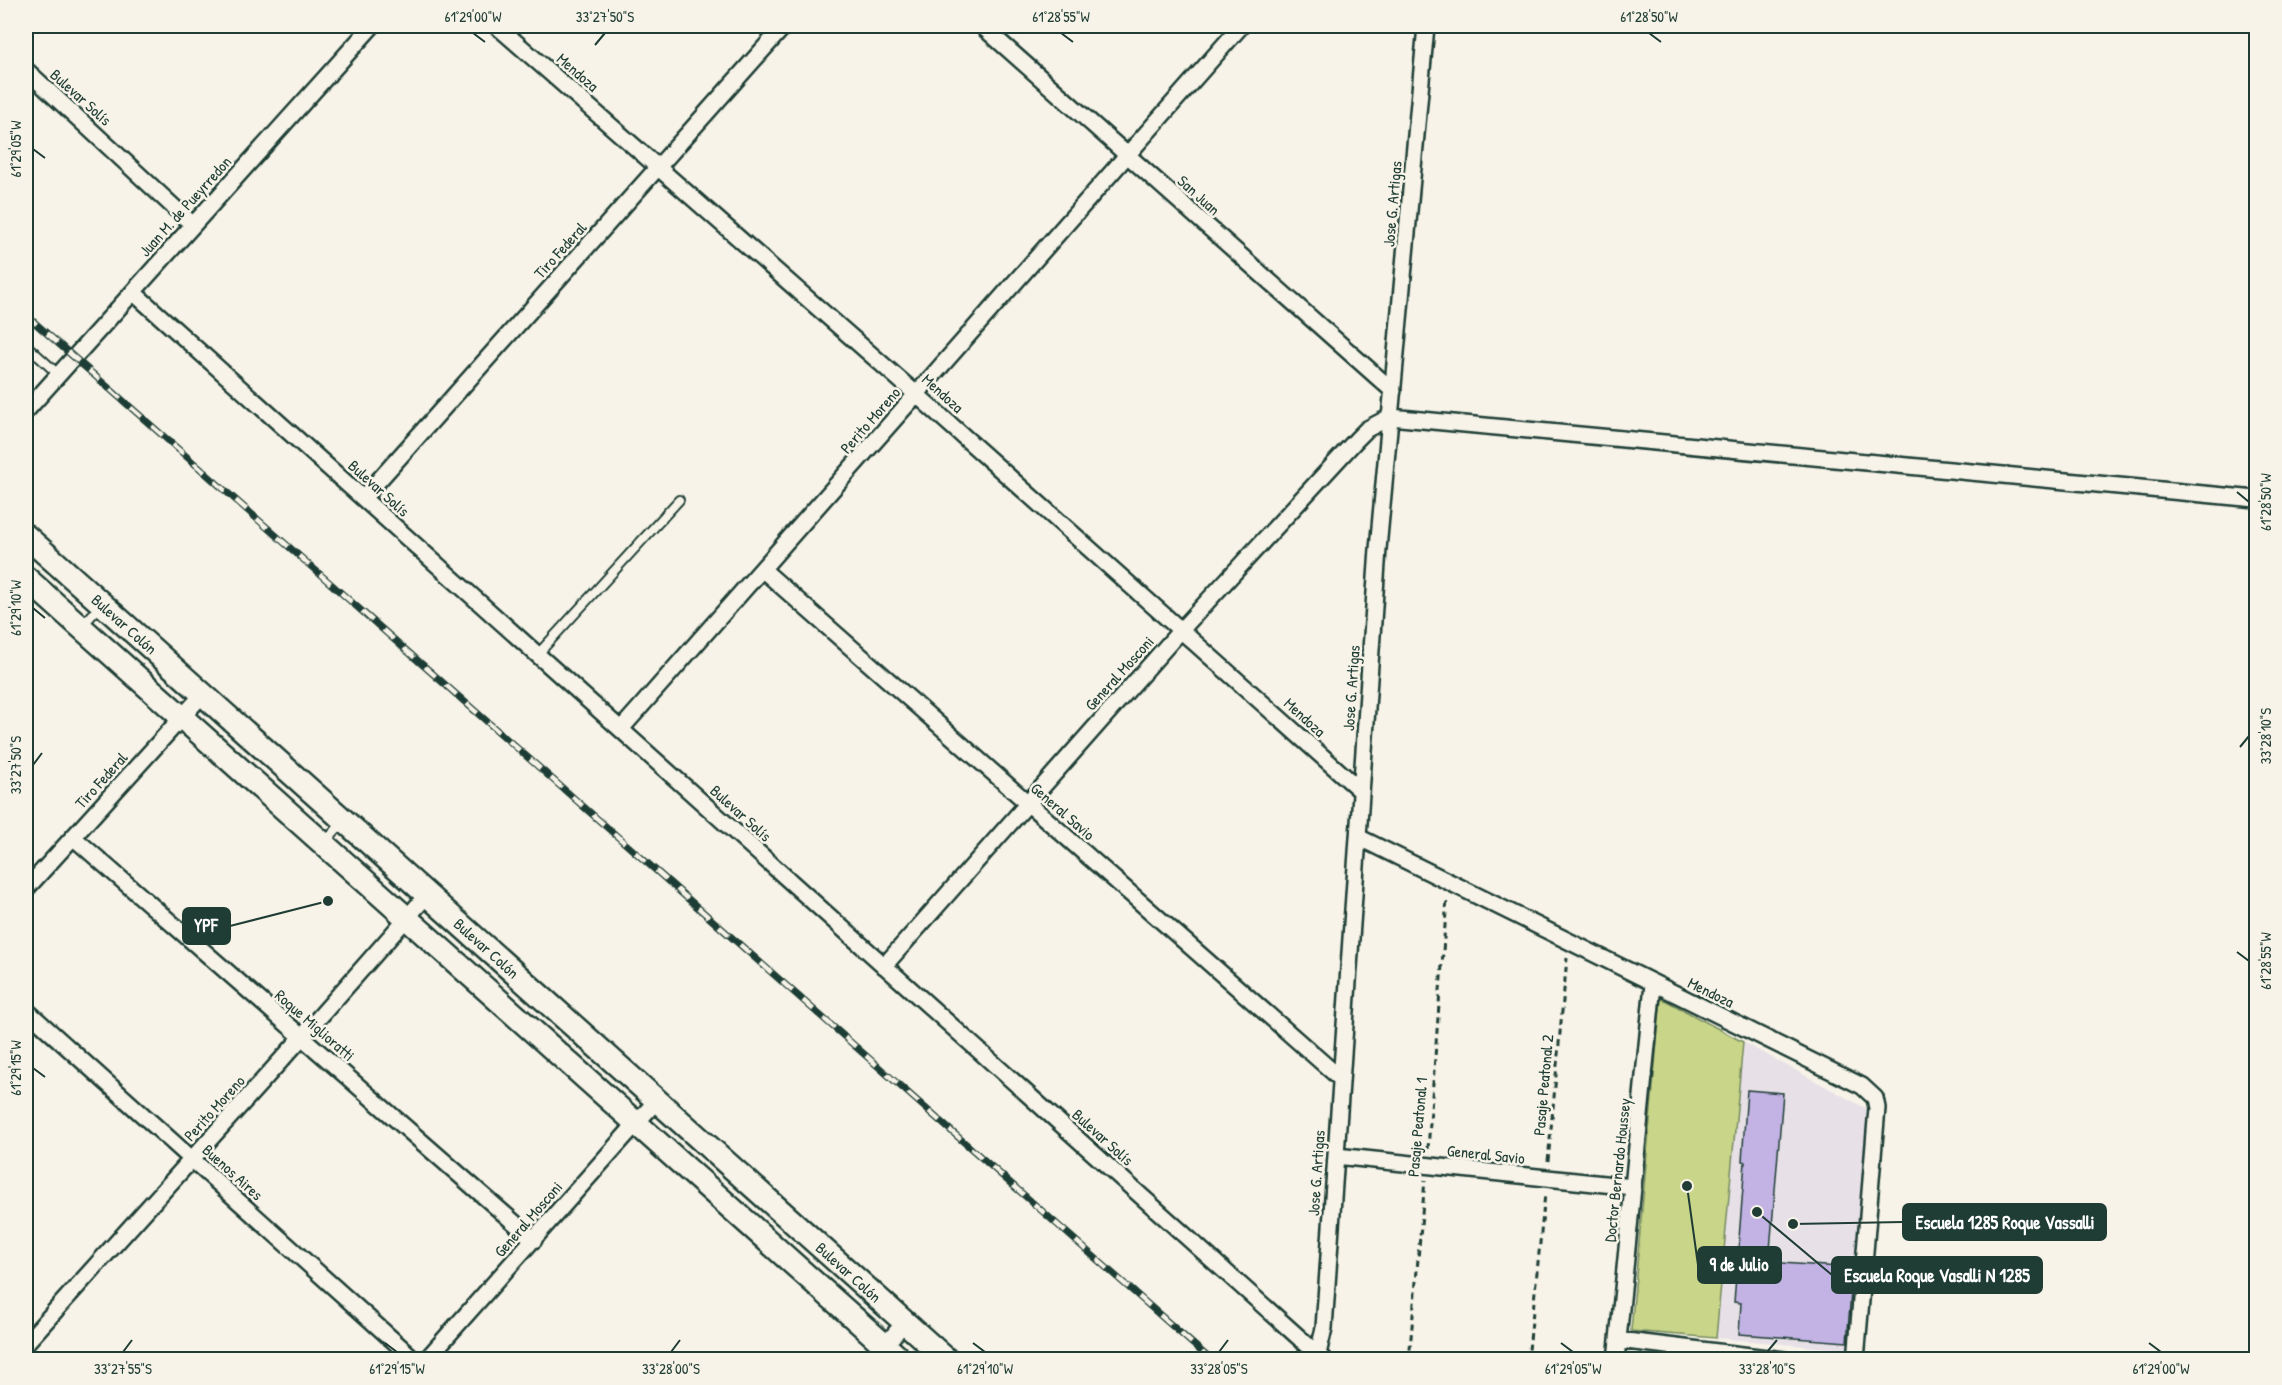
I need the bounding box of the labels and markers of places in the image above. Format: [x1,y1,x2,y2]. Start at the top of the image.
callout: YPF [183,908,230,944]
callout: Escuela 1285 Roque Vassalli [1903,1204,2106,1240]
callout: 9 de Julio [1698,1247,1781,1283]
callout: Escuela Roque Vasalli N 1285 [1832,1257,2042,1293]

